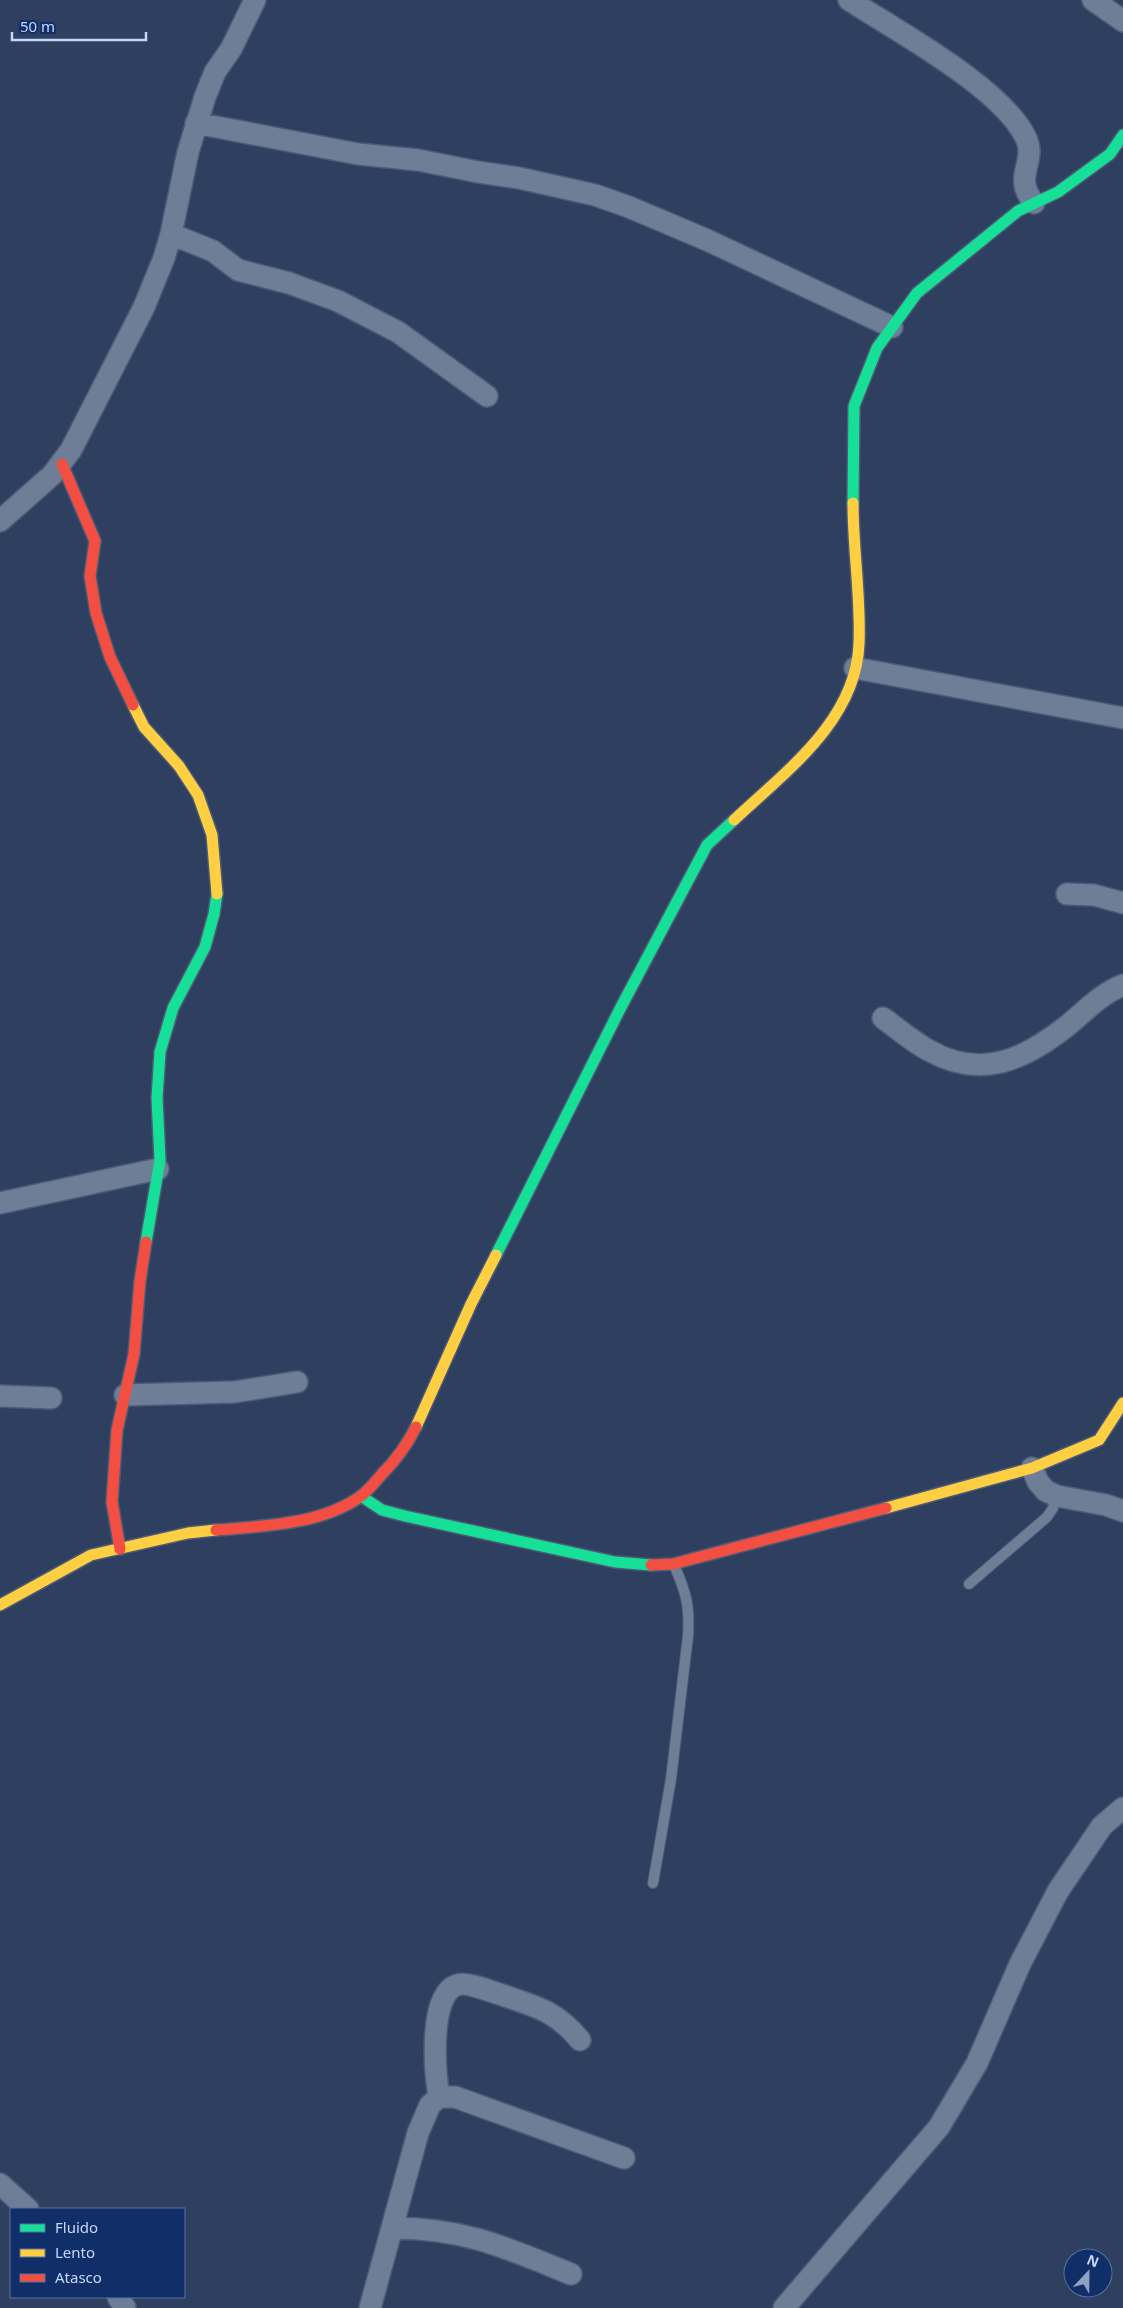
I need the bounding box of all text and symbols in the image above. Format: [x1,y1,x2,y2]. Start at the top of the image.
scale bar [12,10,146,42]
text: 50 m [20,16,55,36]
legend [10,2208,185,2298]
text: Fluido [55,2217,98,2237]
text: Lento [55,2242,95,2262]
north arrow [1063,2248,1113,2298]
text: N [1084,2250,1102,2271]
text: Atasco [55,2267,102,2287]

